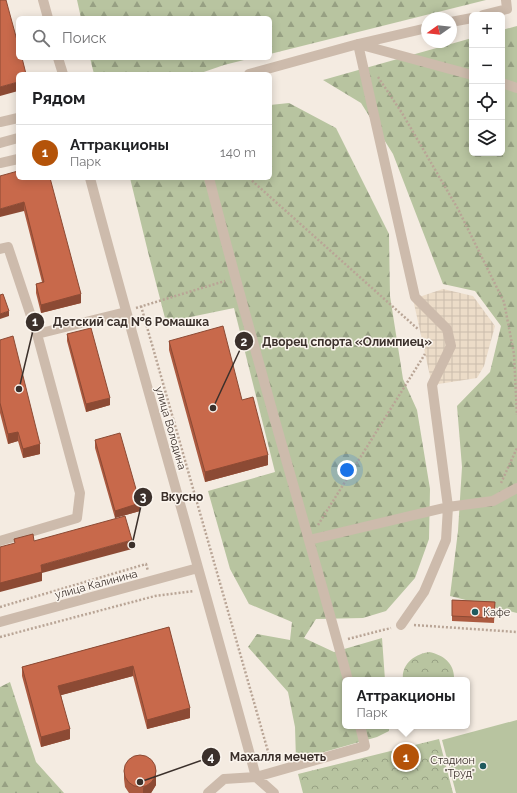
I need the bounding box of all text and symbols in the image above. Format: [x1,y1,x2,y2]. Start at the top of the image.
north arrow [421,12,457,48]
map controls [469,12,505,156]
button: + [469,12,505,48]
search box [16,16,272,60]
icon: search [30,27,52,49]
text: Поиск [62,29,107,47]
button: − [469,48,505,84]
button: locate [469,84,505,120]
text: Рядом [32,88,85,108]
button: layers [469,120,505,156]
text: Аттракционы [70,136,169,154]
text: 1 [42,145,48,160]
text: 140 m [220,145,256,160]
text: Парк [70,154,101,169]
callout: Детский сад №6 Ромашка [25,310,218,334]
text: 1 [32,315,38,329]
text: Детский сад №6 Ромашка [53,315,209,329]
callout: Дворец спорта «Олимпиец» [234,329,440,353]
text: 2 [241,335,248,349]
text: Дворец спорта «Олимпиец» [262,335,432,349]
street label: улица Володина [152,385,189,471]
your location [337,460,357,480]
callout: Вкусно [133,485,212,509]
text: 3 [140,490,147,504]
text: Вкусно [161,490,203,504]
street label: улица Калинина [53,567,139,602]
place label: Кафе [483,606,511,619]
marker: Кафе [470,607,480,617]
popup [342,677,470,729]
text: Аттракционы [357,687,455,705]
text: Парк [357,705,388,720]
pin: 1 [393,742,419,772]
callout: Махалля мечеть [201,745,334,769]
text: 4 [208,750,215,764]
text: Махалля мечеть [230,750,327,764]
place label: Стадион "Труд" [430,754,475,780]
marker: Стадион "Труд" [478,761,488,771]

